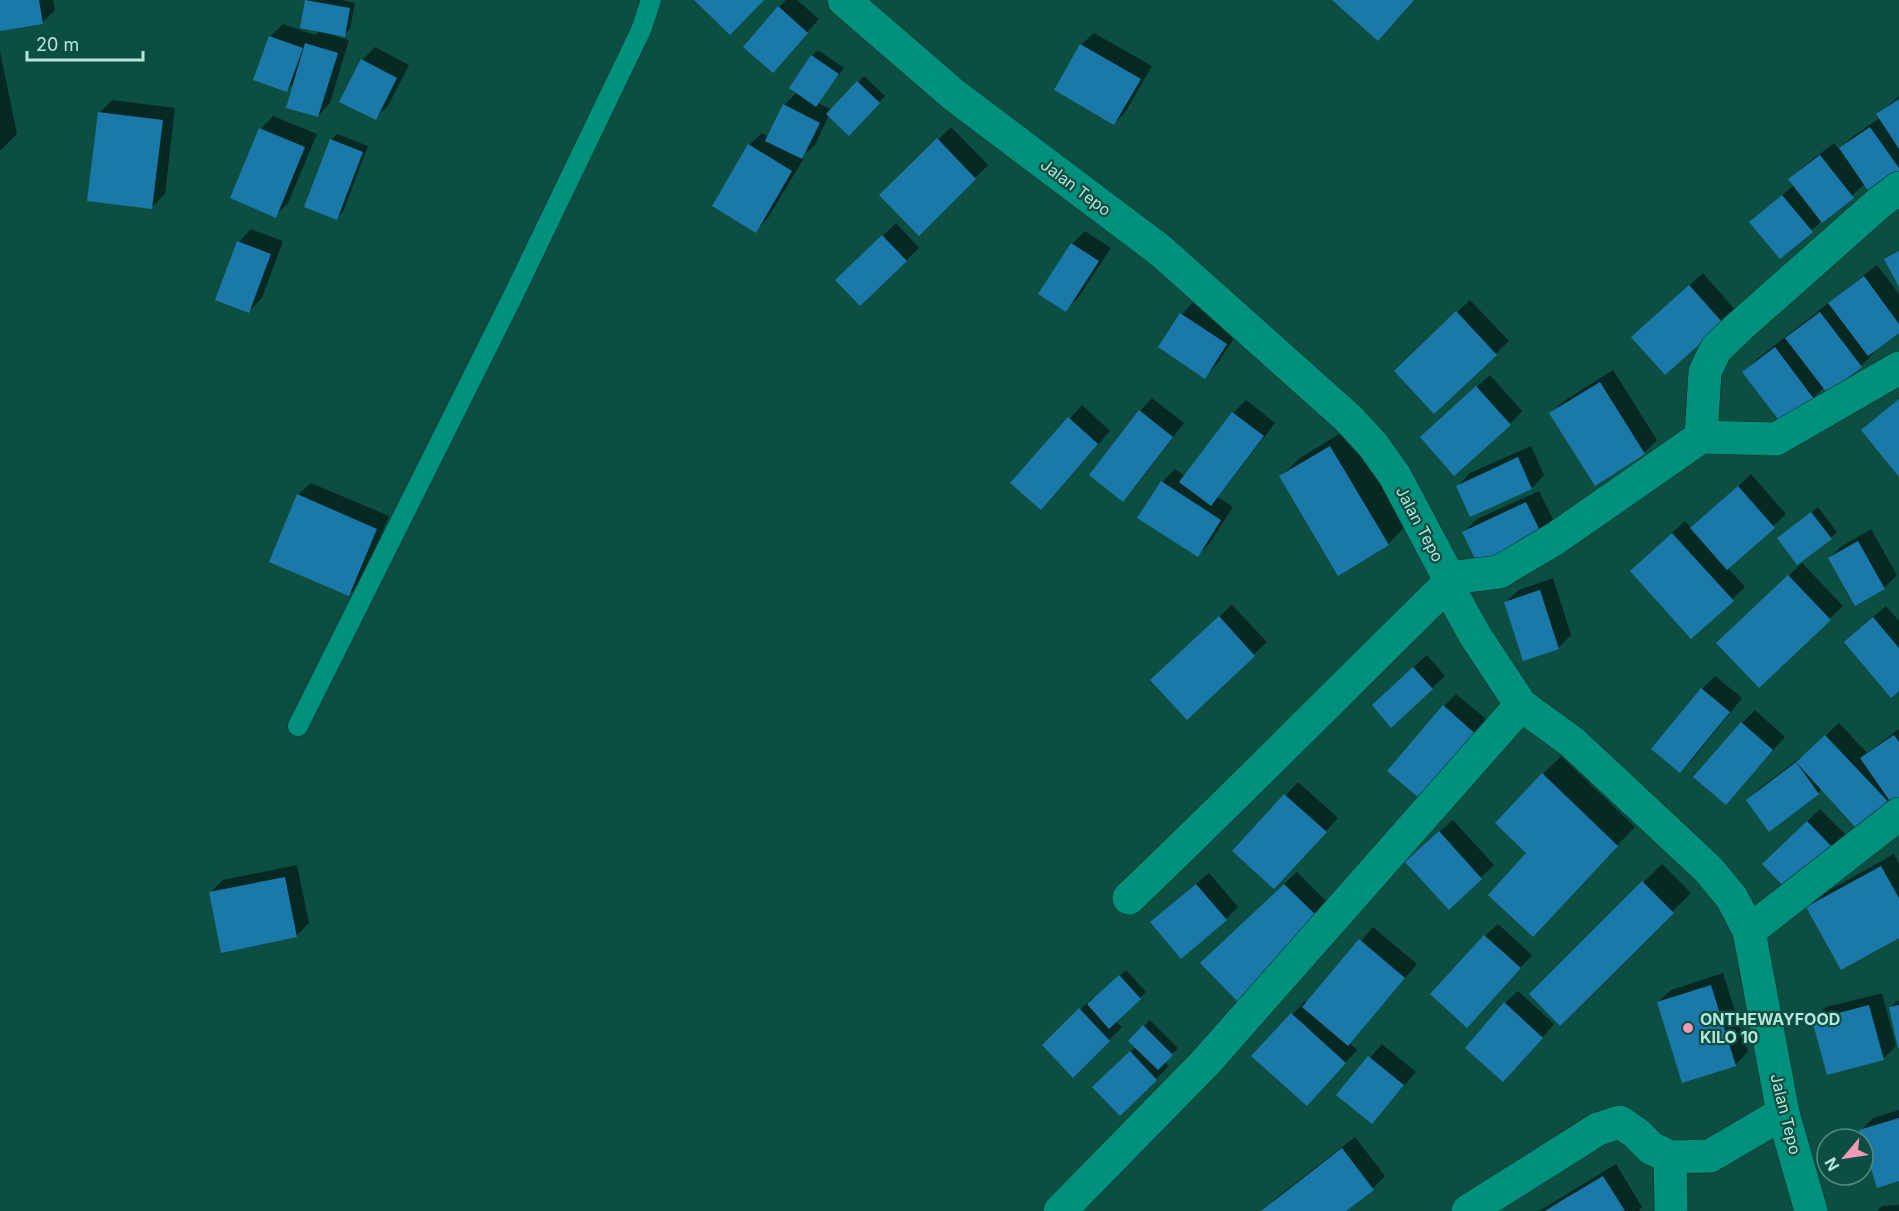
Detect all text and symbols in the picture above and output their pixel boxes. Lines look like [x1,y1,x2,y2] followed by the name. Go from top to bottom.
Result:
[27,24,142,62] scale bar
[36,34,79,55] text: 20 m
[1037,154,1115,220] street label: Jalan Tepo
[1392,483,1448,565] street label: Jalan Tepo
[1700,1009,1840,1047] place label: ONTHEWAYFOOD KILO 10
[1681,1021,1695,1035] marker: ONTHEWAYFOOD KILO 10
[1766,1071,1806,1157] street label: Jalan Tepo
[1815,1127,1875,1187] north arrow
[1820,1154,1844,1174] text: N

